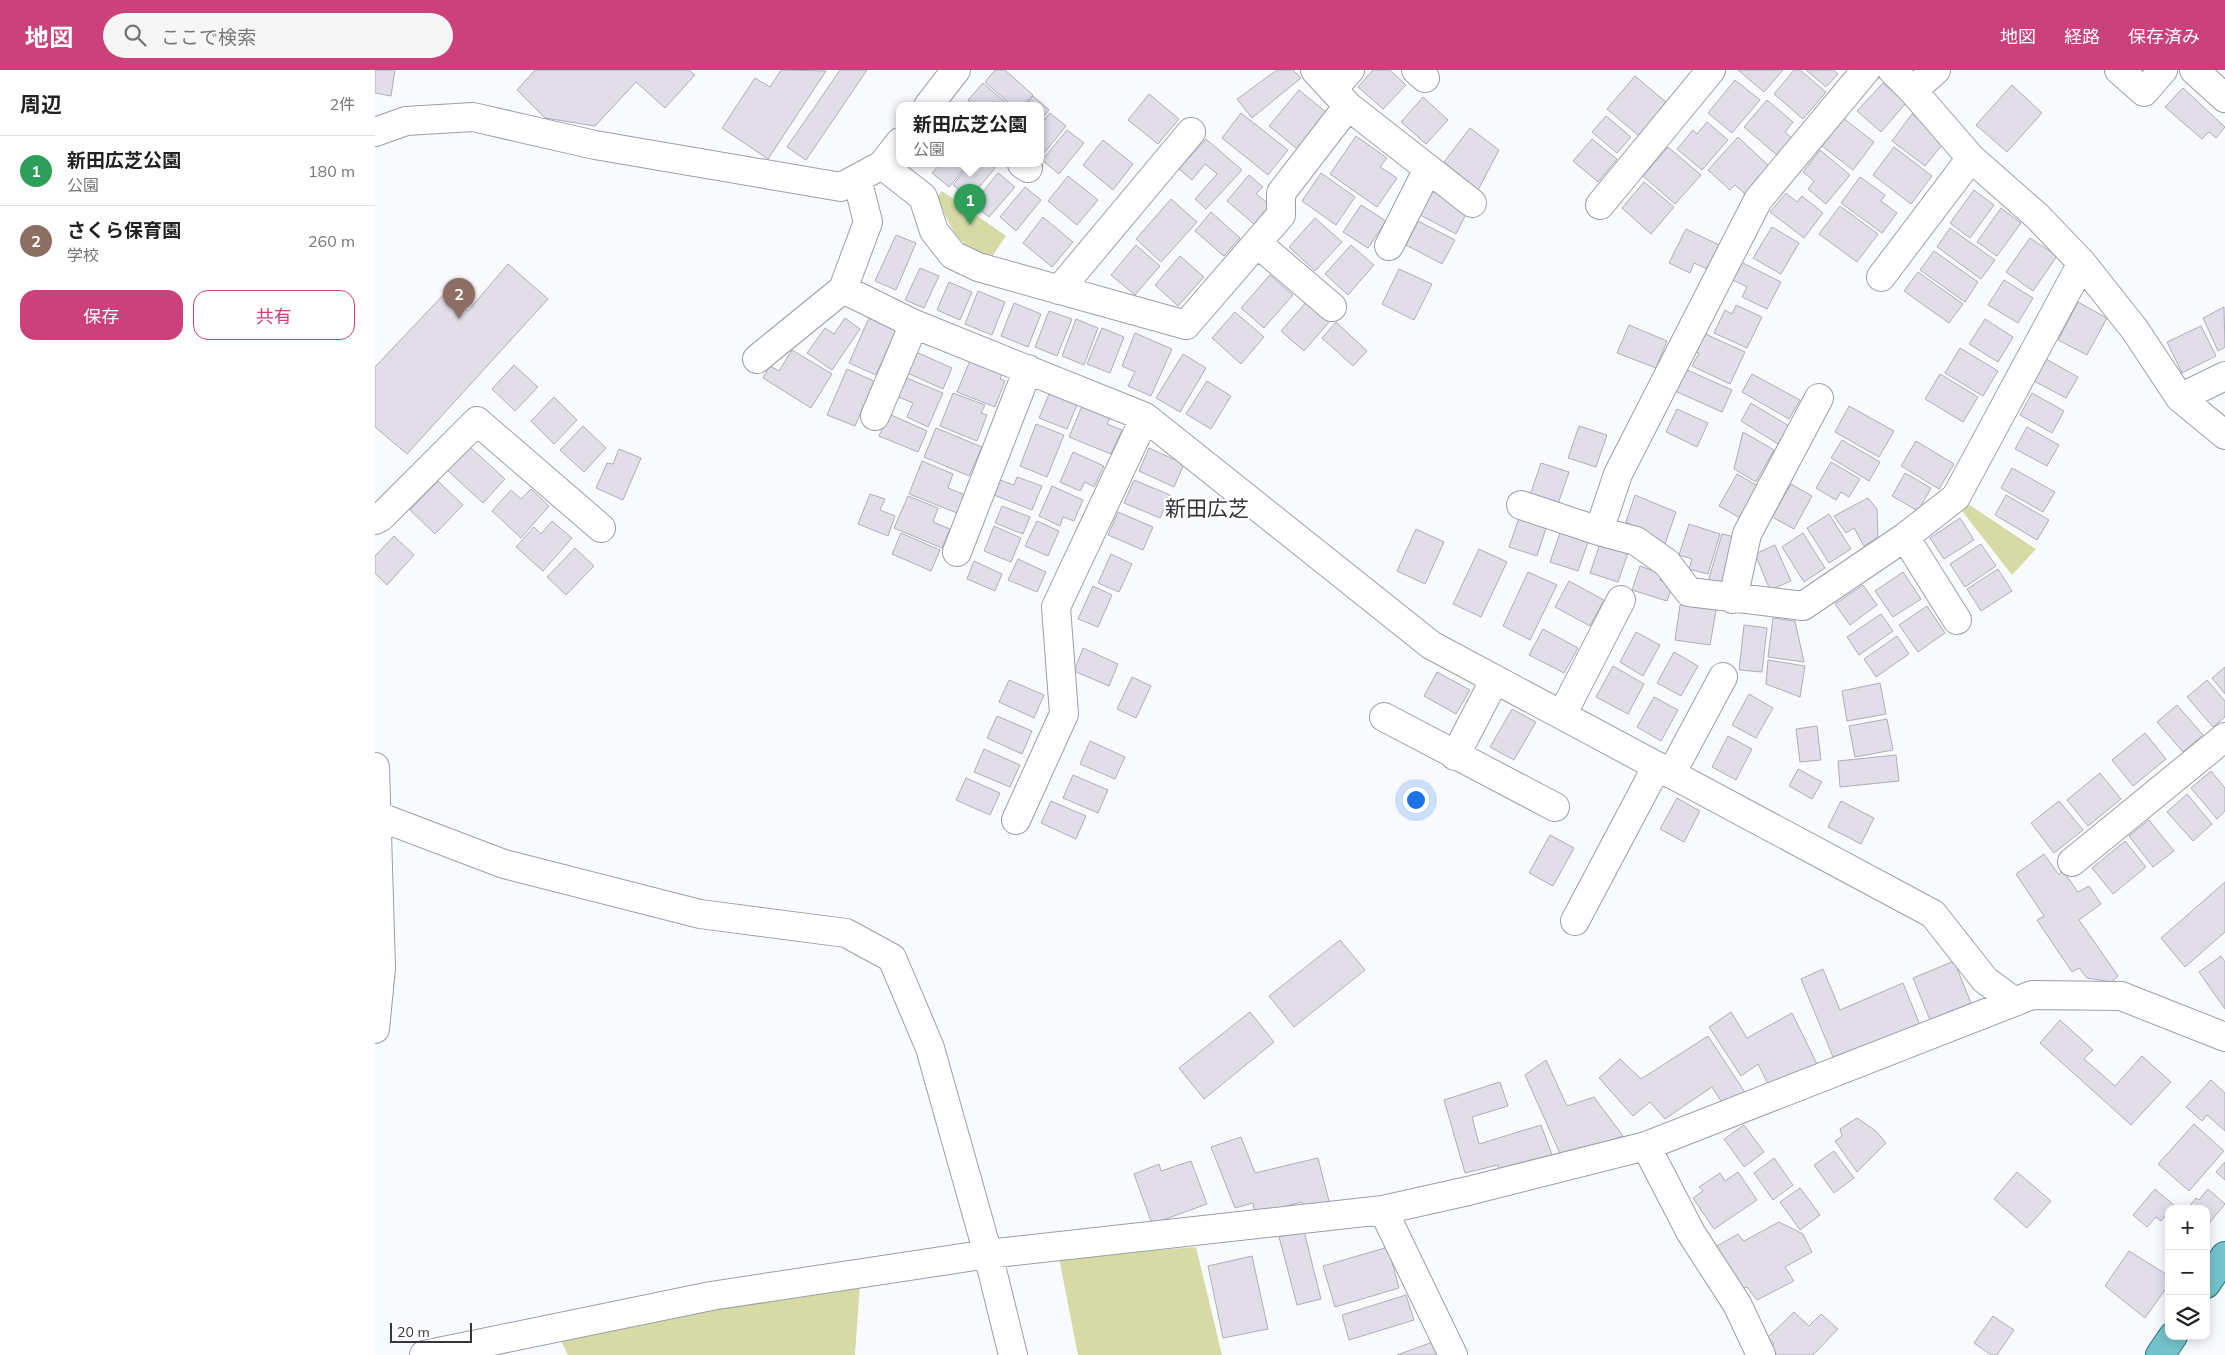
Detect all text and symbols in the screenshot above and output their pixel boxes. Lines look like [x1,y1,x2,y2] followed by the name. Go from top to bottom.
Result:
[103,13,453,58] search box
[121,21,149,49] icon: search
[25,22,73,52] text: 地図
[161,25,256,49] text: ここで検索
[2000,25,2036,48] text: 地図
[2064,25,2100,48] text: 経路
[2128,25,2200,48] text: 保存済み
[20,91,62,117] text: 周辺
[329,94,355,114] text: 2件
[896,102,1044,167] popup
[913,112,1027,136] text: 新田広芝公園
[913,139,945,159] text: 公園
[67,148,181,172] text: 新田広芝公園
[31,161,41,181] text: 1
[308,161,355,181] text: 180 m
[67,175,99,195] text: 公園
[954,184,986,225] pin: 1
[67,218,181,242] text: さくら保育園
[31,231,41,251] text: 2
[308,231,355,251] text: 260 m
[67,245,99,265] text: 学校
[443,278,475,319] pin: 2
[20,290,183,340] button: 保存
[193,290,355,340] button: 共有
[1165,495,1249,521] district label: 新田広芝
[1403,787,1429,813] your location
[2165,1205,2210,1340] map controls
[2165,1205,2210,1250] button: +
[2165,1250,2210,1295] button: −
[2165,1295,2210,1340] button: layers
[390,1320,473,1343] scale bar
[397,1323,430,1341] text: 20 m

